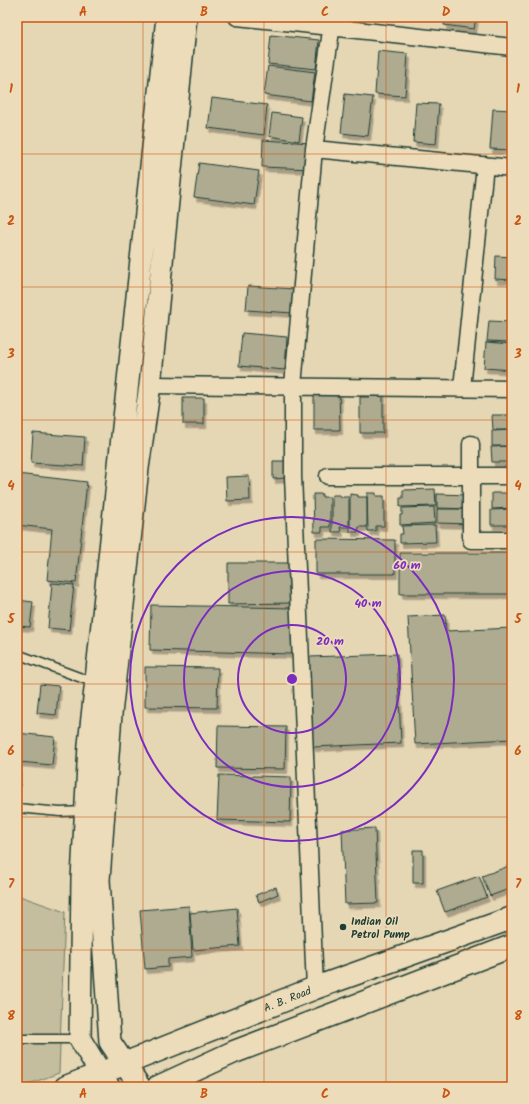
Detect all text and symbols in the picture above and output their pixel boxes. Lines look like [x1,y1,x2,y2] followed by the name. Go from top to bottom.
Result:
[79,2,87,23] text: A
[200,2,208,23] text: B
[321,2,329,23] text: C
[442,2,451,23] text: D
[9,79,13,100] text: 1
[516,79,520,100] text: 1
[7,211,15,232] text: 2
[514,211,522,232] text: 2
[6,344,15,365] text: 3
[513,344,522,365] text: 3
[7,476,15,497] text: 4
[514,476,522,497] text: 4
[393,556,421,575] text: 60 m
[354,594,382,613] text: 40 m
[7,609,16,630] text: 5
[514,609,523,630] text: 5
[316,632,344,651] text: 20 m
[285,672,299,686] centre of rings
[7,741,15,762] text: 6
[514,741,522,762] text: 6
[8,874,15,895] text: 7
[515,874,522,895] text: 7
[351,913,410,944] place label: Indian Oil Petrol Pump
[338,922,348,932] marker: Indian Oil Petrol Pump
[261,982,314,1018] street label: A. B. Road
[7,1006,15,1027] text: 8
[514,1006,522,1027] text: 8
[79,1084,87,1104] text: A
[200,1084,208,1104] text: B
[321,1084,329,1104] text: C
[442,1084,451,1104] text: D

